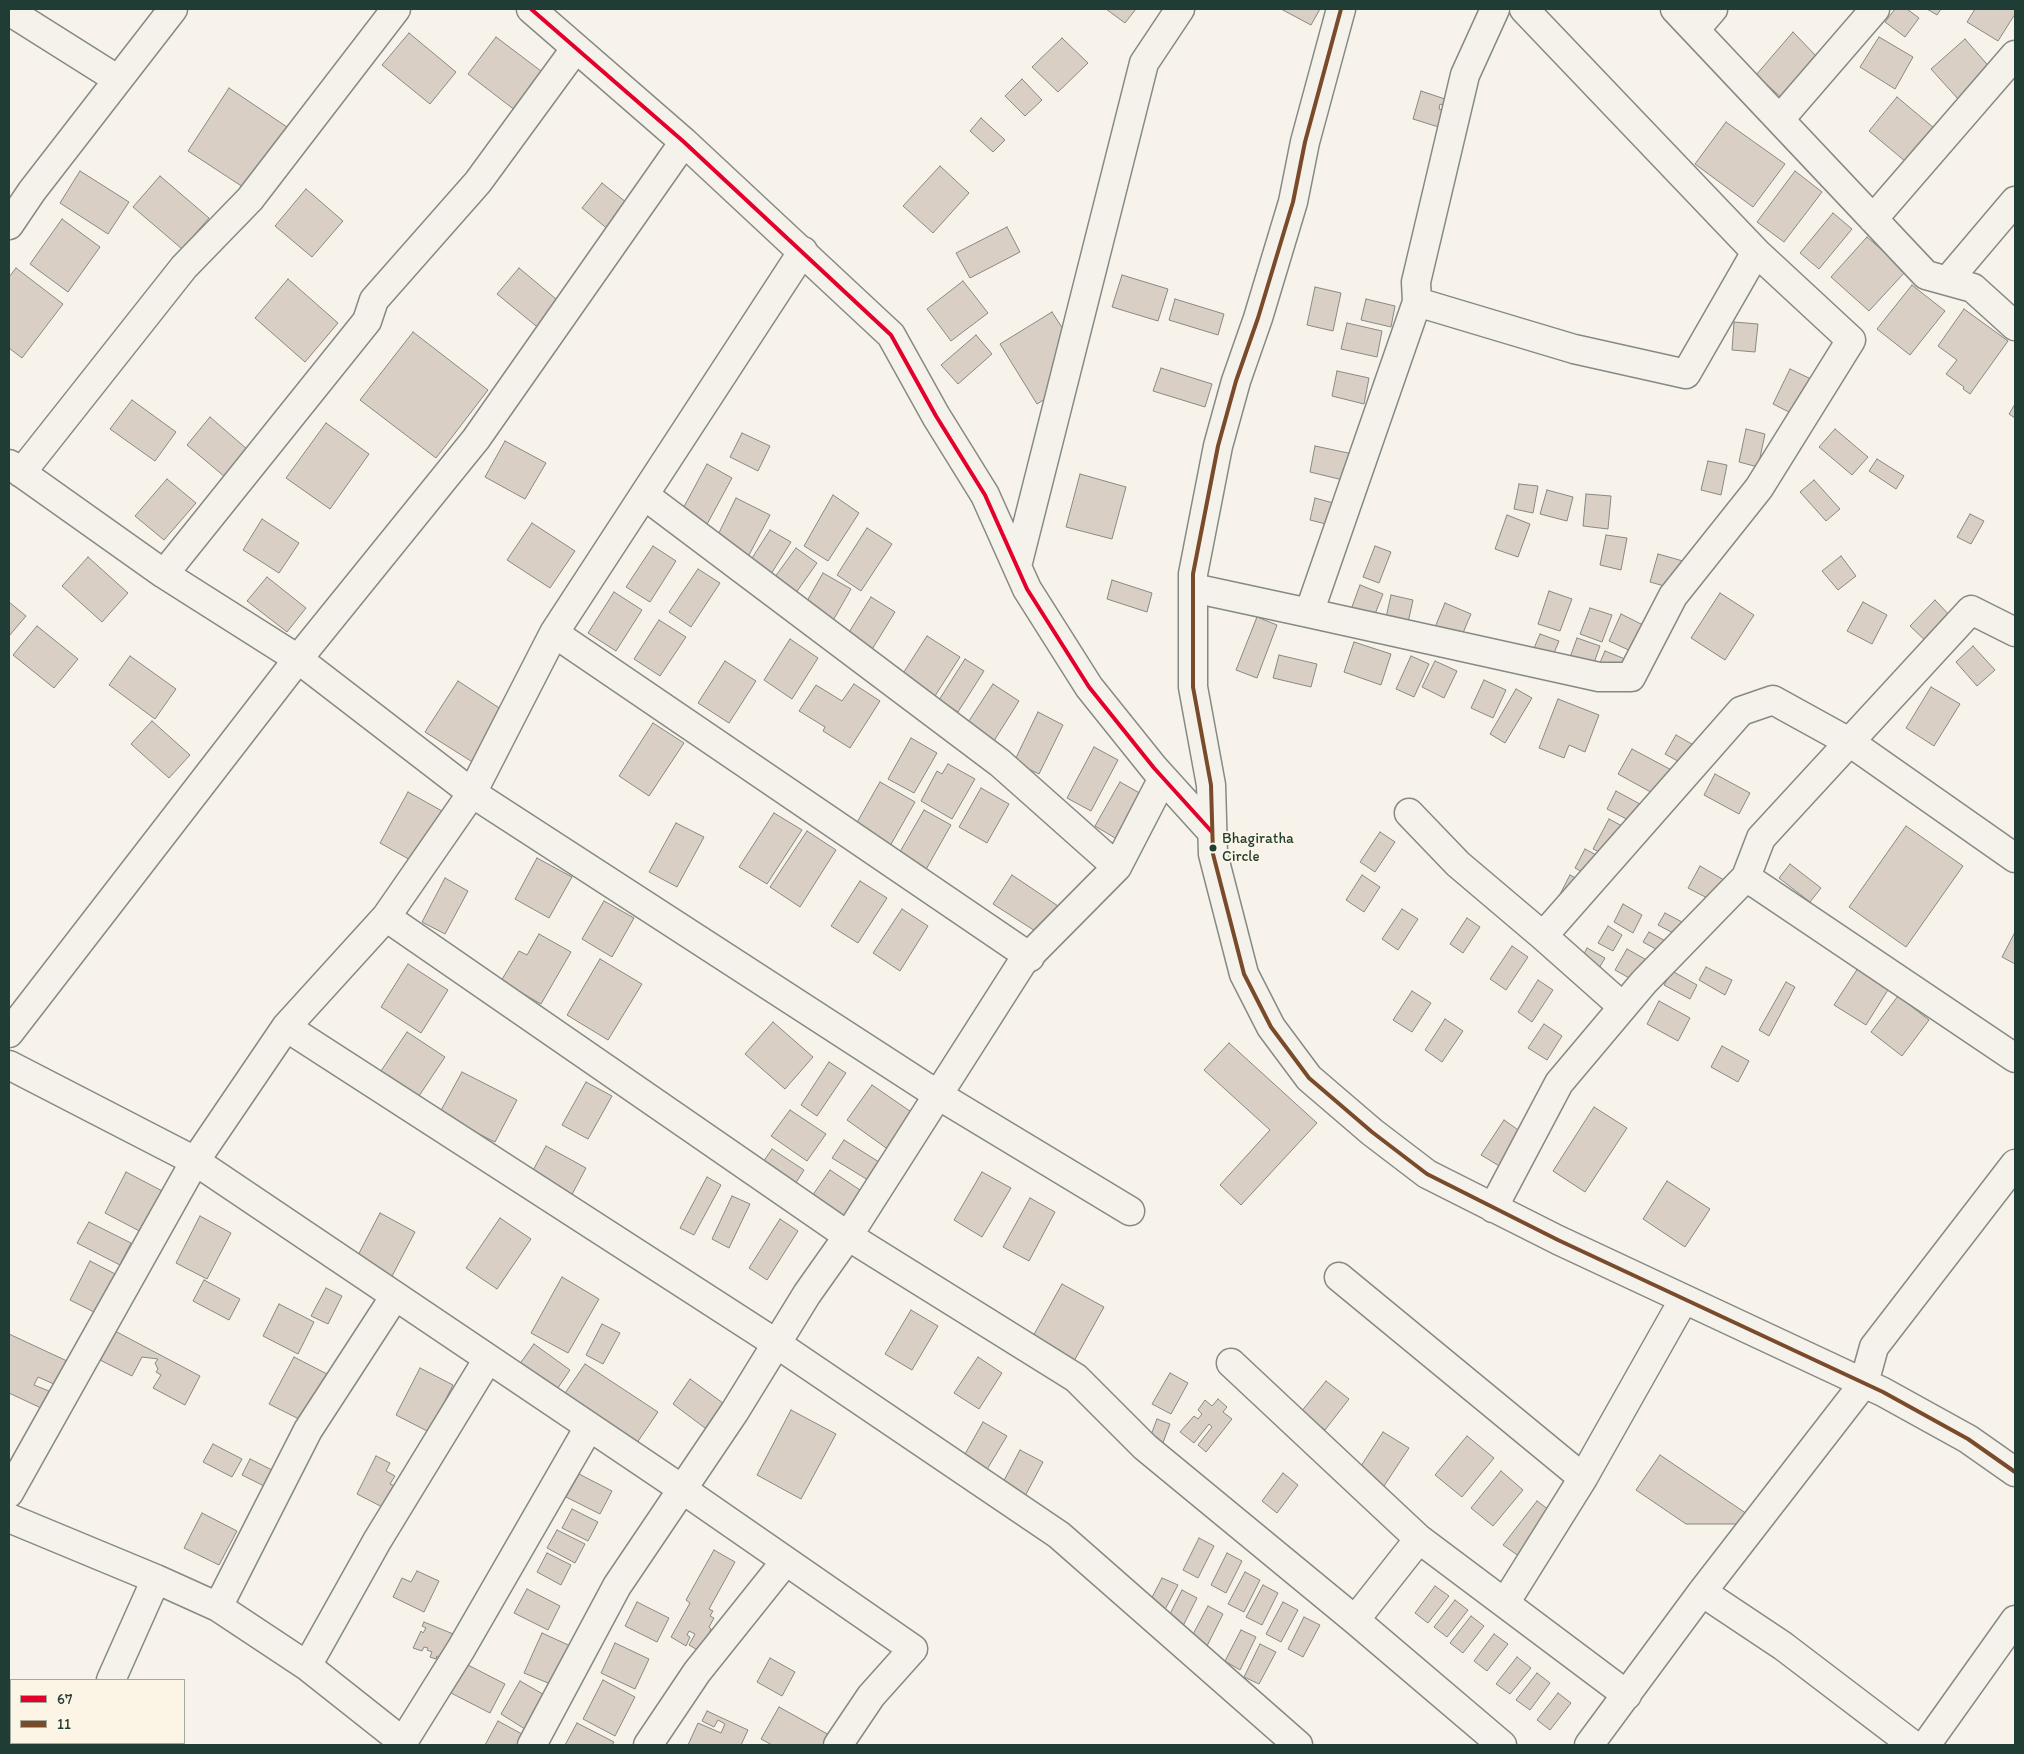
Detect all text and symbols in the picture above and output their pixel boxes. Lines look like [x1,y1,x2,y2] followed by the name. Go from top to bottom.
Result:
[1222,830,1294,865] place label: Bhagiratha Circle
[1208,843,1218,853] marker: Bhagiratha Circle
[10,1679,185,1744] legend
[57,1690,72,1708] text: 67
[57,1715,71,1733] text: 11

